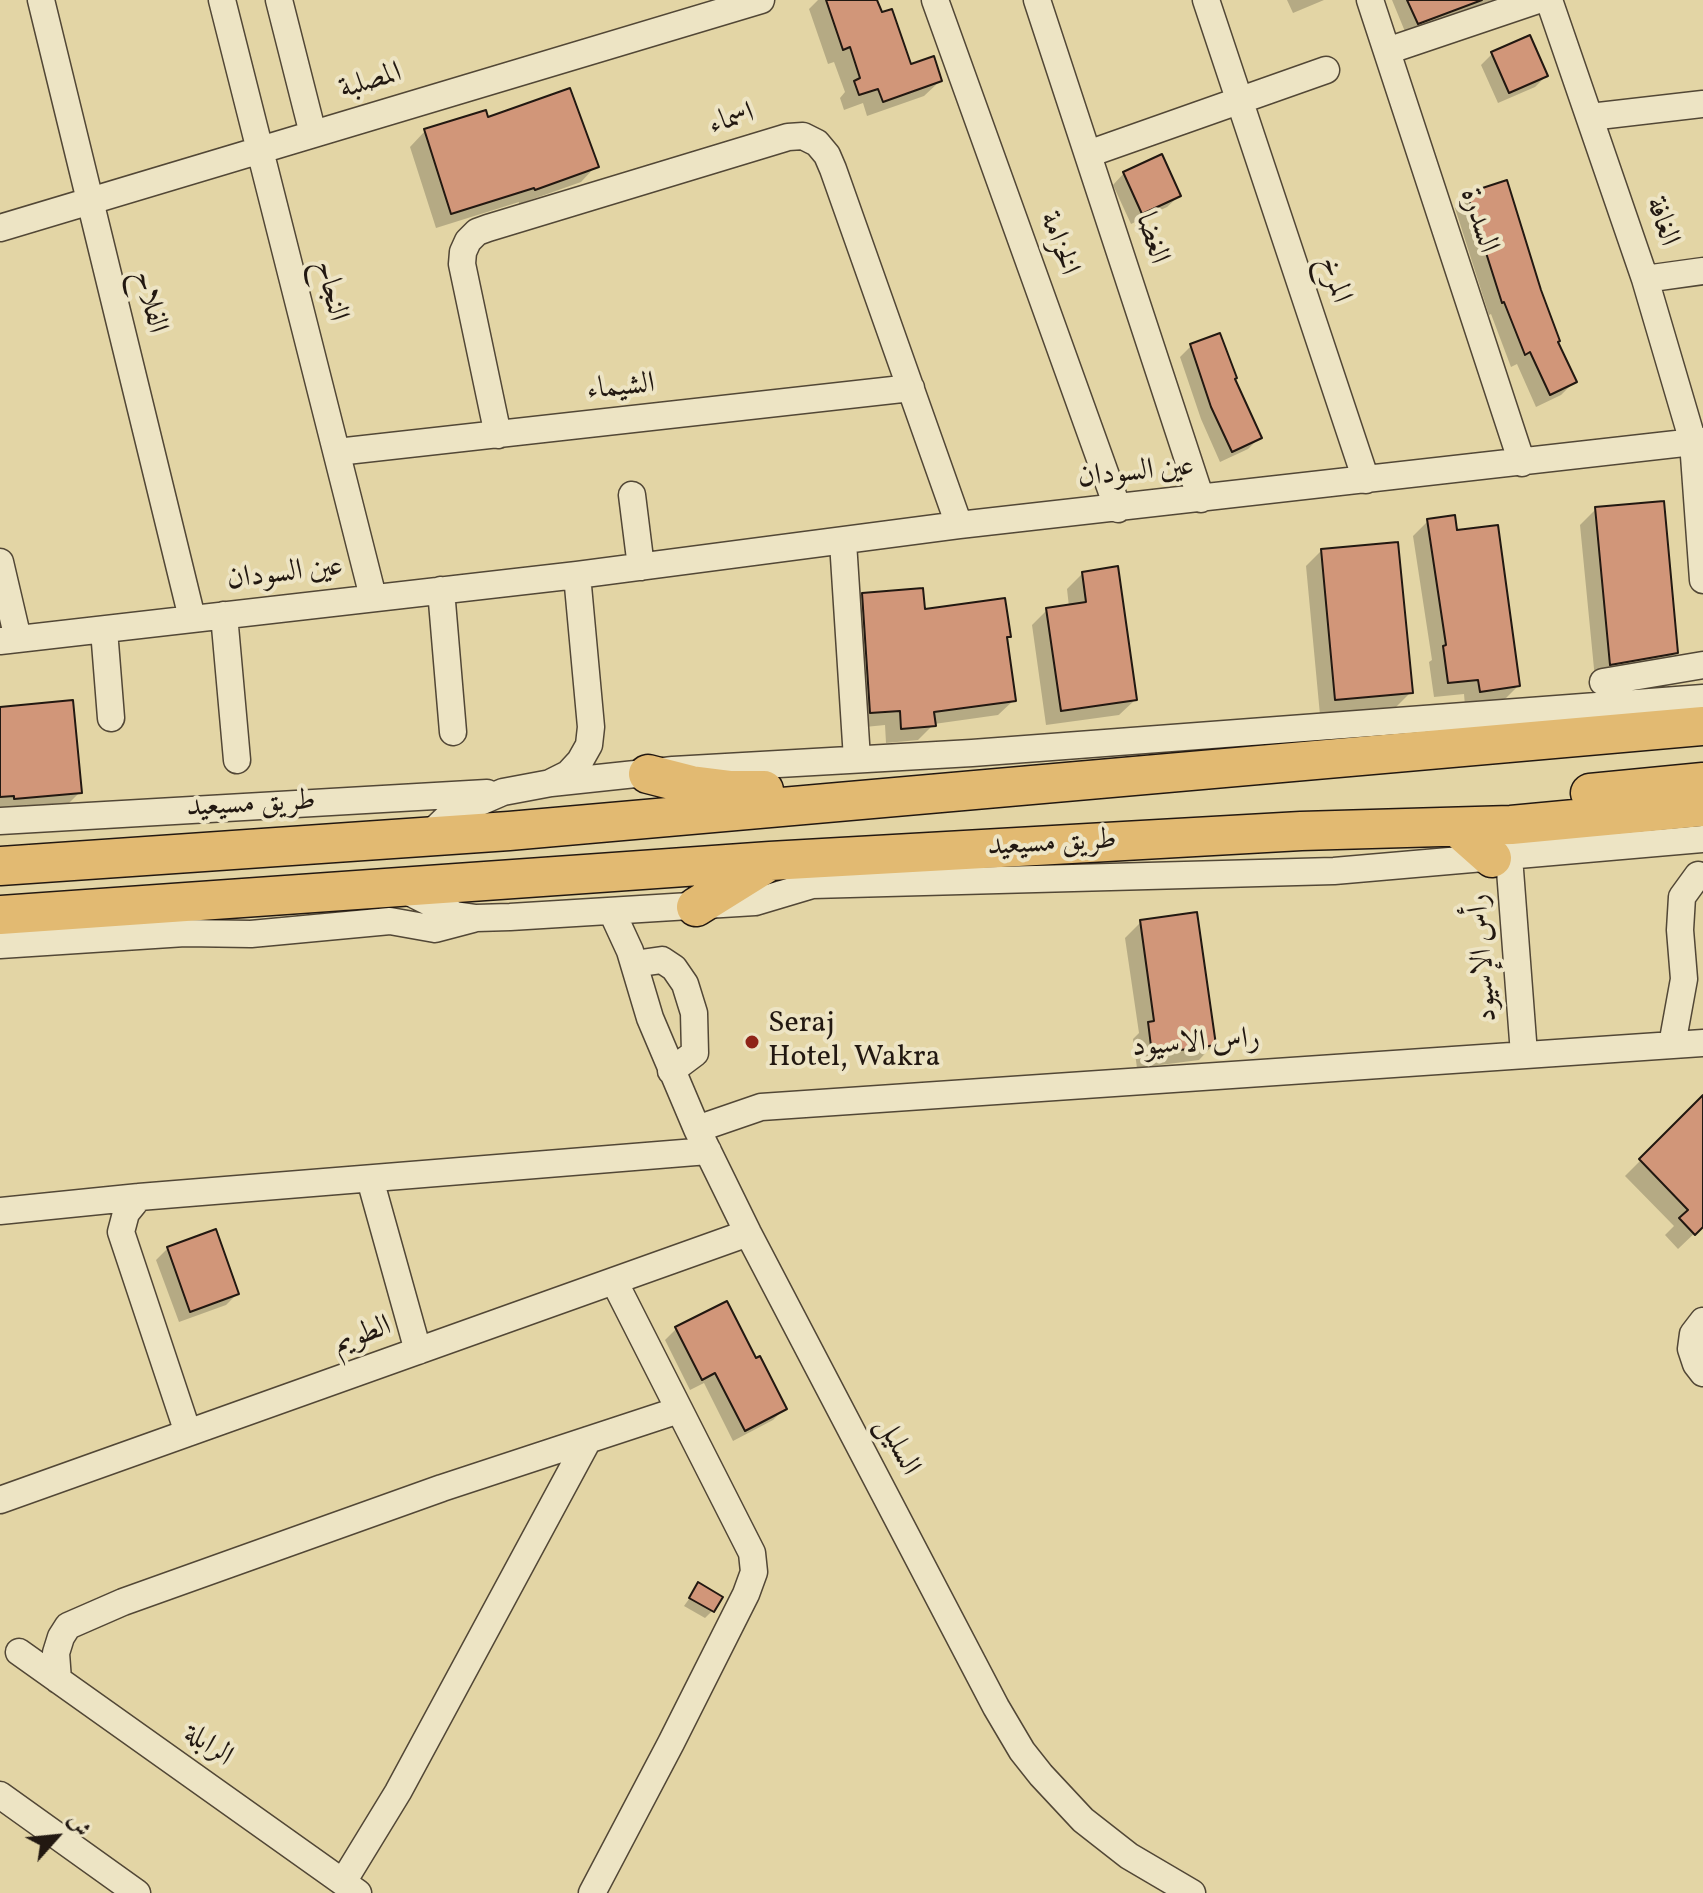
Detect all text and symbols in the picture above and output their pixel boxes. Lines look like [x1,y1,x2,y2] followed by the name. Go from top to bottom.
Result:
[335,57,407,109] street label: المصلبة
[705,97,759,145] street label: اسماء
[1450,184,1504,258] street label: السدرة
[1635,193,1685,251] street label: الغافة
[1029,207,1085,281] street label: الخزامة
[1125,209,1175,269] street label: الغضا
[1309,252,1357,308] street label: المرخ
[304,257,354,325] street label: النجاح
[123,267,173,337] street label: الفلاح
[585,368,657,410] street label: الشيماء
[1076,450,1196,498] street label: عين السودان
[225,550,345,600] street label: عين السودان
[185,785,317,827] street label: طريق مسيعيد
[986,824,1118,866] street label: طريق مسيعيد
[1463,893,1507,1023] street label: رأس الإسيود
[768,1007,941,1078] place label: Seraj Hotel, Wakra
[1131,1023,1261,1067] street label: راس الاسيود
[743,1033,761,1051] marker: Seraj Hotel, Wakra
[329,1310,397,1364] street label: الطويم
[866,1411,926,1483] street label: السليل
[176,1717,238,1777] street label: الرابلة
[16,1797,96,1877] north arrow
[59,1809,97,1843] text: ش

